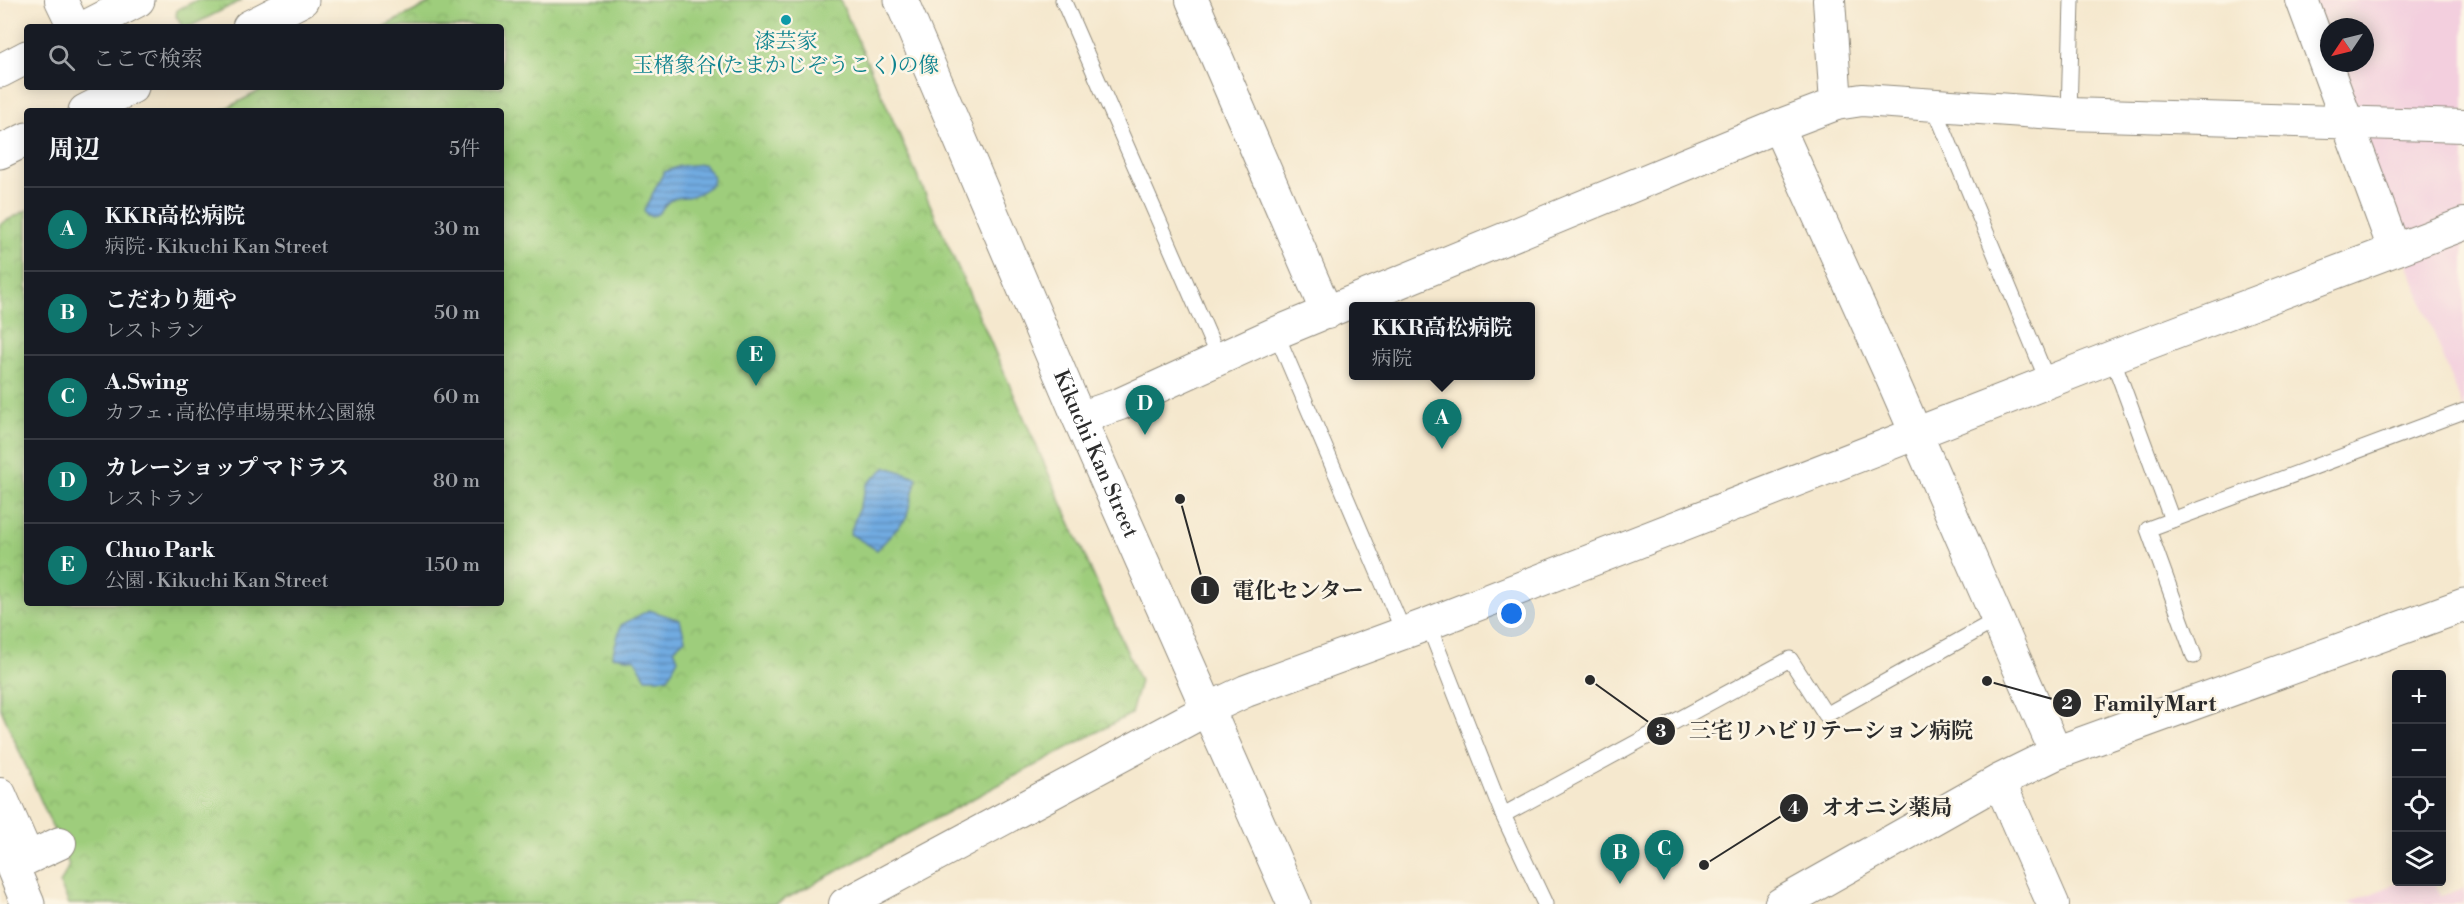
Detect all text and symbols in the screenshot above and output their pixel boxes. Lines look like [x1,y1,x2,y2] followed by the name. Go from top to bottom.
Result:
[779,13,793,27] marker: 漆芸家 玉楮象谷(たまかじぞうこく)の像
[2320,18,2374,72] north arrow
[24,24,504,90] search box
[633,29,939,79] place label: 漆芸家 玉楮象谷(たまかじぞうこく)の像
[45,41,78,74] icon: search
[93,46,203,73] text: ここで検索
[48,134,100,166] text: 周辺
[449,137,480,162] text: 5件
[105,203,245,230] text: KKR高松病院
[60,217,75,242] text: A
[434,217,480,242] text: 30 m
[105,235,329,260] text: 病院 · Kikuchi Kan Street
[105,287,237,314] text: こだわり麺や
[60,301,75,326] text: B
[434,301,480,326] text: 50 m
[1349,302,1535,380] popup
[1372,315,1512,342] text: KKR高松病院
[105,319,204,344] text: レストラン
[736,336,776,386] pin: E
[1372,347,1412,372] text: 病院
[1047,366,1144,543] street label: Kikuchi Kan Street
[105,369,188,396] text: A.Swing
[60,385,75,410] text: C
[433,385,480,410] text: 60 m
[1126,386,1164,435] pin: D
[1422,400,1462,449] pin: A
[105,401,376,426] text: カフェ · 高松停車場栗林公園線
[105,455,349,482] text: カレーショップ マドラス
[60,469,75,494] text: D
[433,469,480,494] text: 80 m
[105,487,204,512] text: レストラン
[105,537,215,564] text: Chuo Park
[61,553,74,578] text: E
[425,553,480,578] text: 150 m
[105,569,329,594] text: 公園 · Kikuchi Kan Street
[1190,570,1376,610] callout: 電化センター
[1232,578,1364,605] text: 電化センター
[1201,579,1210,602] text: 1
[1497,599,1526,628] your location
[2392,670,2446,886] map controls
[2392,670,2446,724] button: +
[2052,683,2228,723] callout: FamilyMart
[2094,691,2216,718] text: FamilyMart
[2061,692,2073,715] text: 2
[1646,711,1986,751] callout: 三宅リハビリテーション病院
[1689,718,1973,745] text: 三宅リハビリテーション病院
[1656,720,1667,743] text: 3
[2392,724,2446,778] button: −
[2392,778,2446,832] button: locate
[1779,788,1965,828] callout: オオニシ薬局
[1822,795,1952,822] text: オオニシ薬局
[1788,797,1800,820] text: 4
[1644,830,1684,880] pin: C
[2392,832,2446,886] button: layers
[1600,834,1640,884] pin: B

